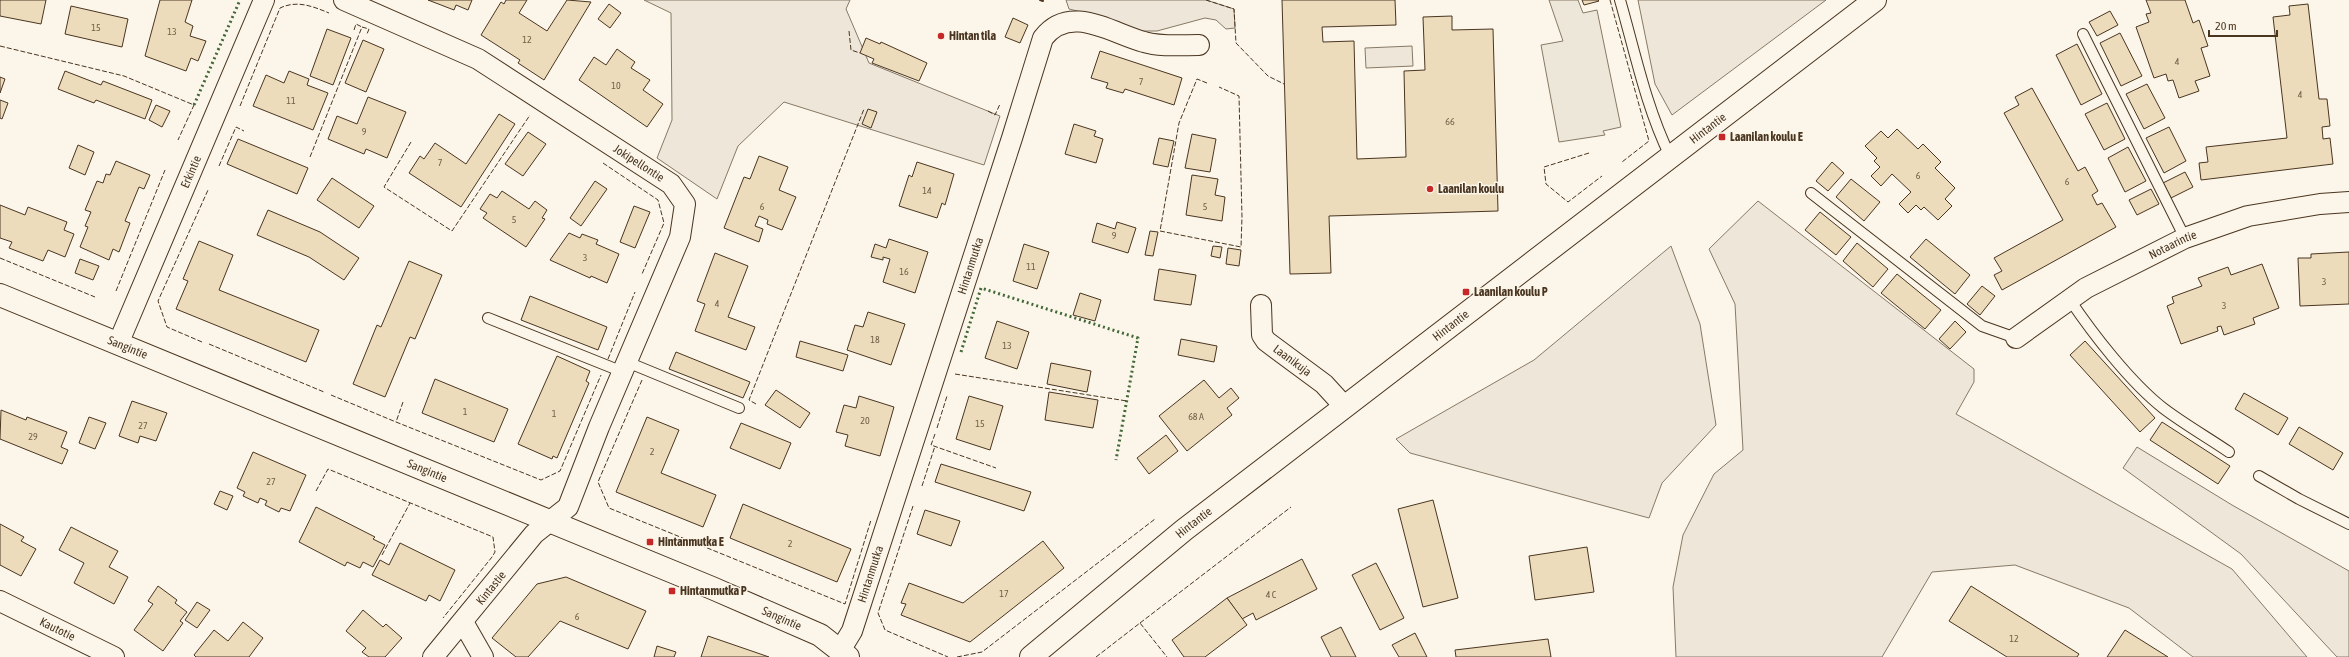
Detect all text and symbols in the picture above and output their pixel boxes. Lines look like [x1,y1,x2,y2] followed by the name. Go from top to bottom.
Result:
[2209,12,2277,38] scale bar
[2215,19,2237,33] text: 20 m
[91,22,101,33] house number: 15
[167,26,177,37] house number: 13
[949,29,996,43] place label: Hintan tila
[936,31,946,41] marker: Hintan tila
[522,34,532,45] house number: 12
[2175,56,2180,67] house number: 4
[1139,76,1144,87] house number: 7
[611,80,621,91] house number: 10
[2298,89,2303,100] house number: 4
[286,95,296,106] house number: 11
[1687,110,1729,147] street label: Hintantie
[1445,116,1455,127] house number: 66
[362,126,367,137] house number: 9
[1730,130,1803,144] place label: Laanilan koulu E
[1717,132,1727,142] marker: Laanilan koulu E
[611,142,667,185] street label: Jokipellontie
[178,154,204,190] street label: Erkintie
[438,157,443,168] house number: 7
[1916,170,1921,181] house number: 6
[2065,176,2070,187] house number: 6
[1438,182,1504,196] place label: Laanilan koulu
[1425,184,1435,194] marker: Laanilan koulu
[922,185,932,196] house number: 14
[760,201,765,212] house number: 6
[1203,201,1208,212] house number: 5
[512,214,517,225] house number: 5
[2147,228,2198,262] street label: Notaarintie
[1112,230,1117,241] house number: 9
[955,236,986,296] street label: Hintanmutka
[583,252,588,263] house number: 3
[1026,261,1036,272] house number: 11
[899,266,909,277] house number: 16
[2322,276,2327,287] house number: 3
[1474,285,1548,299] place label: Laanilan koulu P
[1461,287,1471,297] marker: Laanilan koulu P
[715,298,720,309] house number: 4
[2222,300,2227,311] house number: 3
[1430,307,1472,344] street label: Hintantie
[106,333,150,362] street label: Sangintie
[870,334,880,345] house number: 18
[1002,340,1012,351] house number: 13
[1271,342,1314,379] street label: Laanikuja
[463,406,468,417] house number: 1
[552,408,557,419] house number: 1
[1188,411,1204,422] house number: 68 A
[860,415,870,426] house number: 20
[975,418,985,429] house number: 15
[138,420,148,431] house number: 27
[28,431,38,442] house number: 29
[650,446,655,457] house number: 2
[405,456,449,485] street label: Sangintie
[266,476,276,487] house number: 27
[1173,504,1215,541] street label: Hintantie
[658,535,724,549] place label: Hintanmutka E
[645,537,655,547] marker: Hintanmutka E
[788,538,793,549] house number: 2
[855,544,886,604] street label: Hintanmutka
[473,568,509,608] street label: Kintastie
[680,584,747,598] place label: Hintanmutka P
[667,586,677,596] marker: Hintanmutka P
[999,588,1009,599] house number: 17
[1266,589,1277,600] house number: 4 C
[760,604,804,633] street label: Sangintie
[575,611,580,622] house number: 6
[37,615,77,644] street label: Kautotie
[2009,633,2019,644] house number: 12

